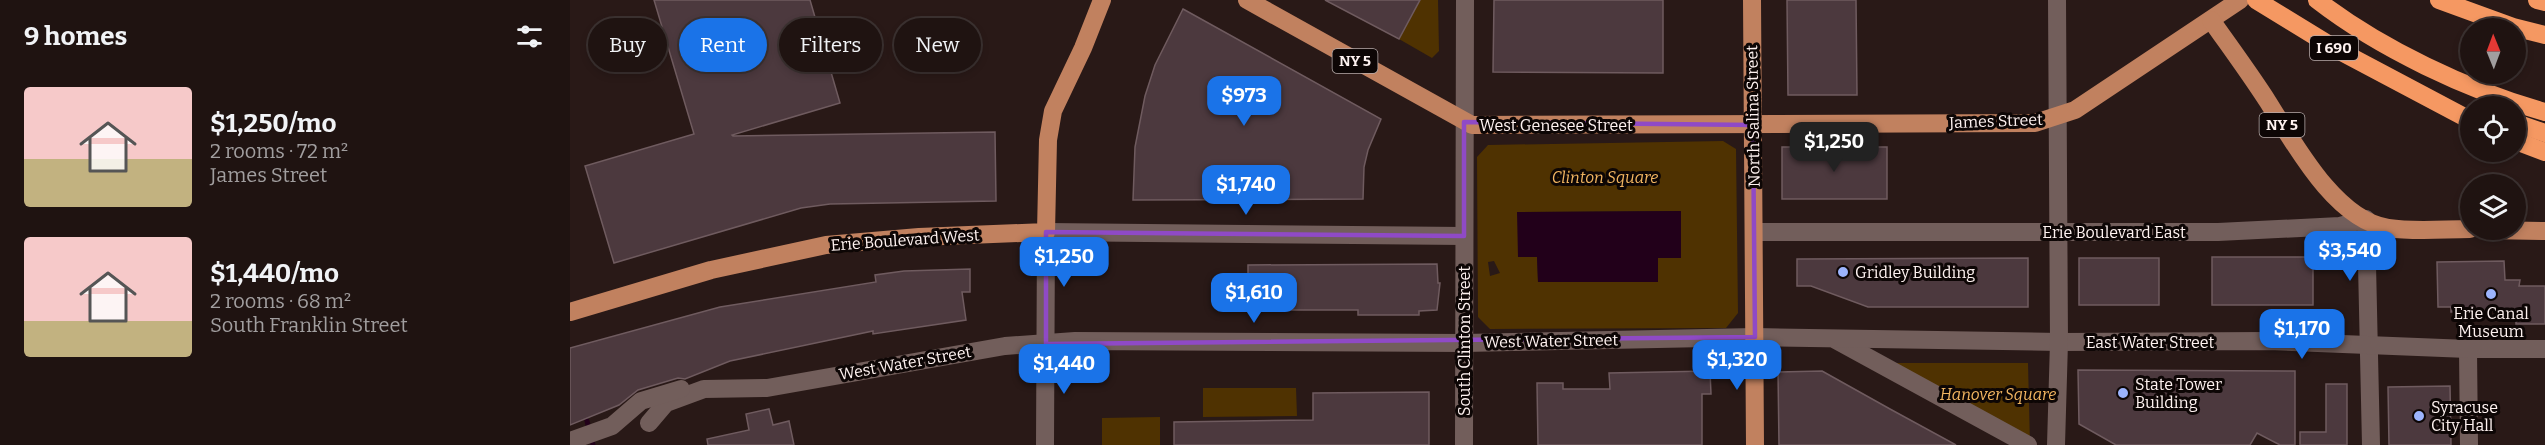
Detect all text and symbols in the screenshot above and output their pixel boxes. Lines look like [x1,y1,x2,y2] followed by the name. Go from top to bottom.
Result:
[588,18,667,72] chip: Buy
[679,18,767,72] chip: Rent
[779,18,882,72] chip: Filters
[894,18,981,72] chip: New
[2460,18,2526,84] north arrow
[2460,18,2526,240] map controls
[513,20,546,53] icon: filters
[24,21,127,52] text: 9 homes
[2310,36,2358,60] road number: I 690
[1742,45,1764,187] street label: North Salina Street
[1332,49,1378,73] road number: NY 5
[1208,76,1280,127] pin: $973
[1221,83,1267,107] text: $973
[2460,96,2526,162] button: locate
[210,108,337,139] text: $1,250/mo
[1948,110,2043,132] street label: James Street
[72,111,144,183] icon: home
[2260,113,2304,137] road number: NY 5
[1479,116,1633,135] street label: West Genesee Street
[1785,122,1883,173] pin: $1,250
[1804,129,1864,153] text: $1,250
[210,139,348,163] text: 2 rooms · 72 m²
[210,163,327,187] text: James Street
[1197,165,1295,216] pin: $1,740
[1552,168,1658,187] park label: Clinton Square
[1216,172,1276,196] text: $1,740
[2460,174,2526,240] button: layers
[2042,223,2186,242] street label: Erie Boulevard East
[830,225,980,255] street label: Erie Boulevard West
[2301,231,2399,282] pin: $3,540
[1015,237,1113,288] pin: $1,250
[2318,238,2382,262] text: $3,540
[1034,244,1094,268] text: $1,250
[210,258,339,289] text: $1,440/mo
[72,261,144,333] icon: home
[1855,263,1975,282] place label: Gridley Building
[1836,265,1850,279] marker: Gridley Building
[1455,266,1474,416] street label: South Clinton Street
[1205,273,1303,324] pin: $1,610
[1225,280,1283,304] text: $1,610
[2484,287,2498,301] marker: Erie Canal Museum
[210,289,351,313] text: 2 rooms · 68 m²
[2453,304,2529,341] place label: Erie Canal Museum
[2253,309,2351,360] pin: $1,170
[210,313,408,337] text: South Franklin Street
[2274,316,2330,340] text: $1,170
[1484,330,1618,352] street label: West Water Street
[2086,333,2215,352] street label: East Water Street
[1688,340,1786,391] pin: $1,320
[837,342,973,384] street label: West Water Street
[1015,344,1113,395] pin: $1,440
[1706,347,1768,371] text: $1,320
[1033,351,1095,375] text: $1,440
[2135,375,2222,412] place label: State Tower Building
[1940,385,2056,404] park label: Hanover Square
[2116,386,2130,400] marker: State Tower Building
[2431,398,2498,435] place label: Syracuse City Hall
[2412,409,2426,423] marker: Syracuse City Hall

